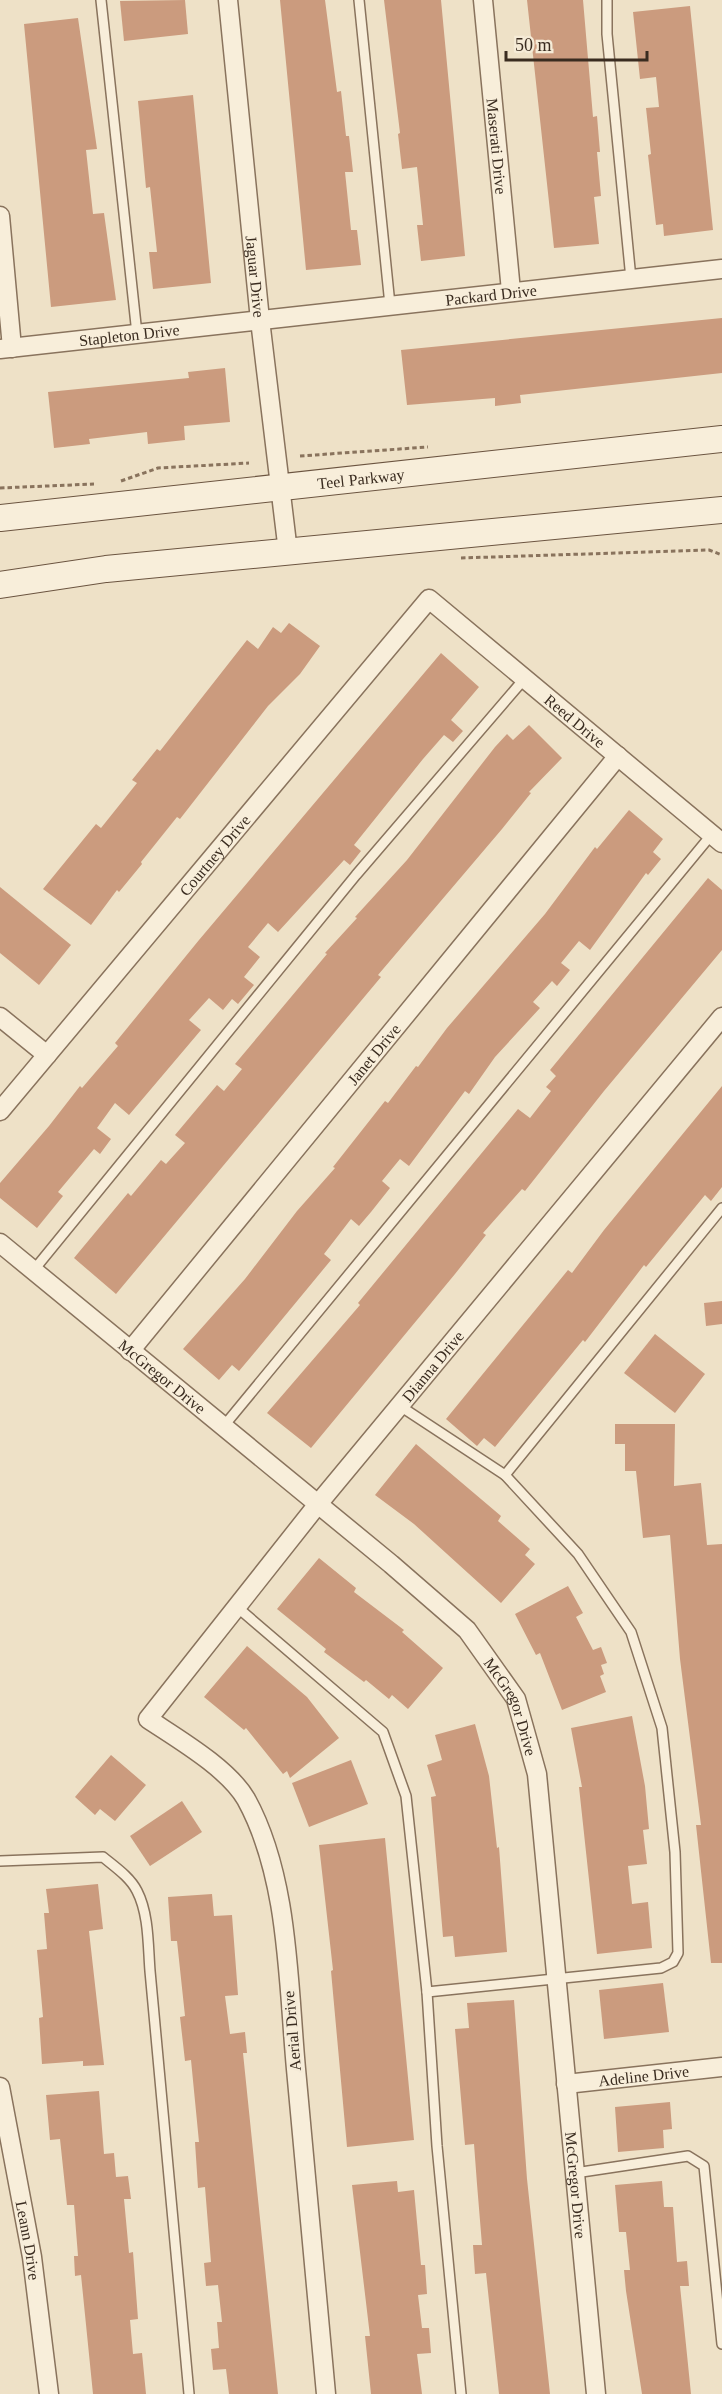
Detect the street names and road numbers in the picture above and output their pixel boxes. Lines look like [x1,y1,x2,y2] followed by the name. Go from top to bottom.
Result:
[484,97,510,195] street label: Maserati Drive
[243,235,268,318] street label: Jaguar Drive
[444,281,538,308] street label: Packard Drive
[78,321,180,349] street label: Stapleton Drive
[317,465,405,492] street label: Teel Parkway
[541,691,609,751] street label: Reed Drive
[176,811,253,899] street label: Courtney Drive
[344,1020,403,1088] street label: Janet Drive
[398,1327,467,1405] street label: Dianna Drive
[116,1336,209,1417] street label: McGregor Drive
[481,1654,540,1758] street label: McGregor Drive
[280,1990,304,2072] street label: Aerial Drive
[597,2062,690,2089] street label: Adeline Drive
[563,2131,590,2239] street label: McGregor Drive
[13,2199,43,2281] street label: Leann Drive

